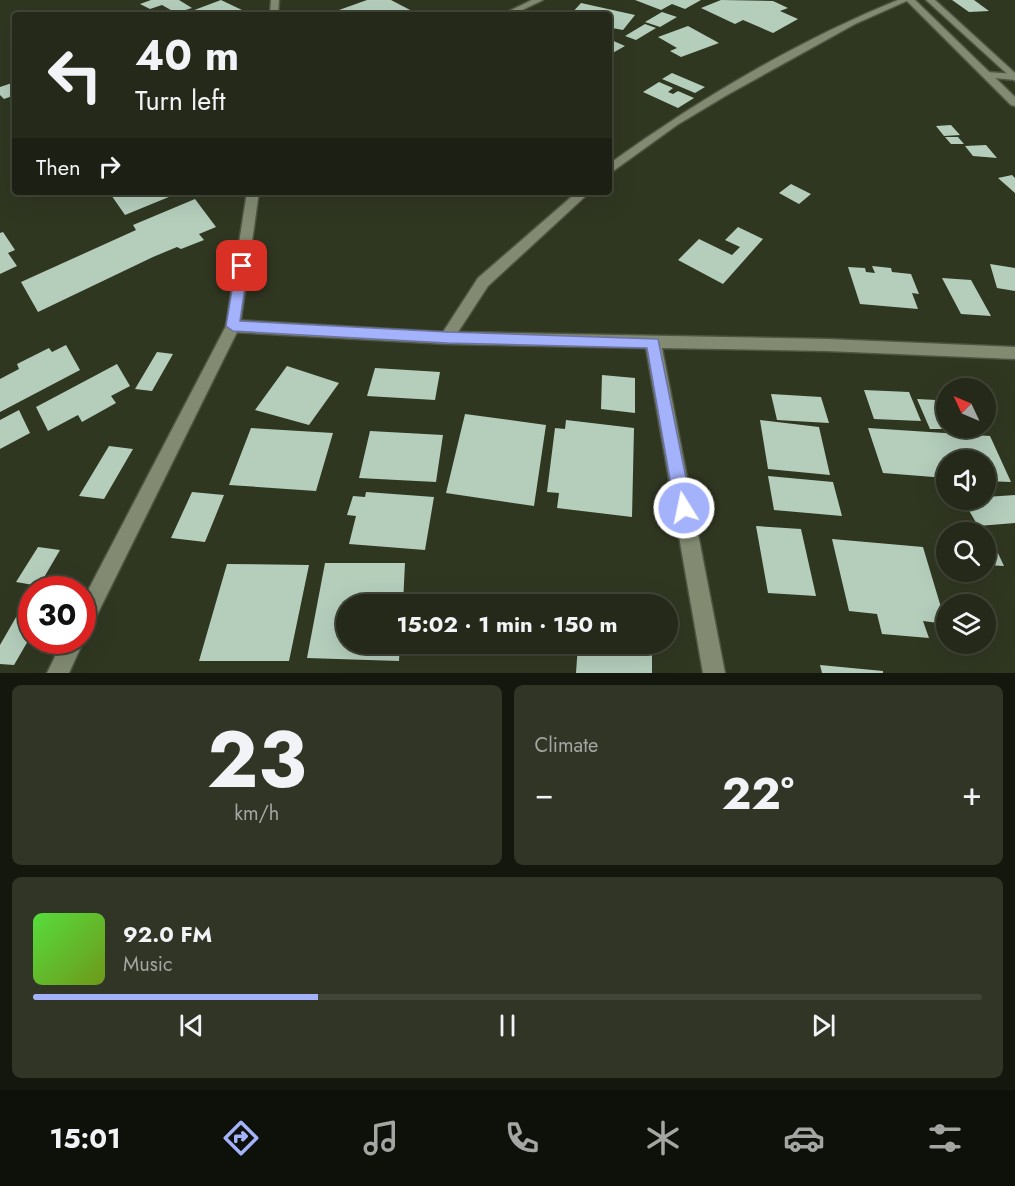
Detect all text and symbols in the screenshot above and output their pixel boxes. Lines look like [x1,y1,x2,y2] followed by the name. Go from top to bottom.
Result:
[135,25,239,86] text: 40 m
[36,36,114,114] icon: left
[135,81,225,120] text: Turn left
[93,150,126,183] icon: right
[36,151,81,183] text: Then
[216,240,267,291] pin
[225,249,258,282] icon: arrive
[936,378,996,438] north arrow
[936,378,996,654] map controls
[936,450,996,510] button: sound
[652,476,716,540] position arrow
[936,522,996,582] button: search
[18,576,96,654] speed limit sign: 30
[936,594,996,654] button: layers
[396,608,618,640] text: 15:02 · 1 min · 150 m
[207,704,307,816] text: 23
[535,731,598,760] text: Climate
[722,761,794,826] text: 22°
[535,770,554,817] text: −
[962,770,982,817] text: +
[234,799,279,828] text: km/h
[123,918,212,950] text: 92.0 FM
[123,950,173,979] text: Music
[175,1009,208,1042] icon: previous
[491,1009,524,1042] icon: pause
[807,1009,840,1042] icon: next
[220,1117,262,1159] icon: directions
[360,1117,402,1159] icon: music
[501,1117,543,1159] icon: phone
[642,1117,684,1159] icon: climate
[783,1117,825,1159] icon: car
[924,1117,966,1159] icon: filters
[49,1119,121,1158] text: 15:01

